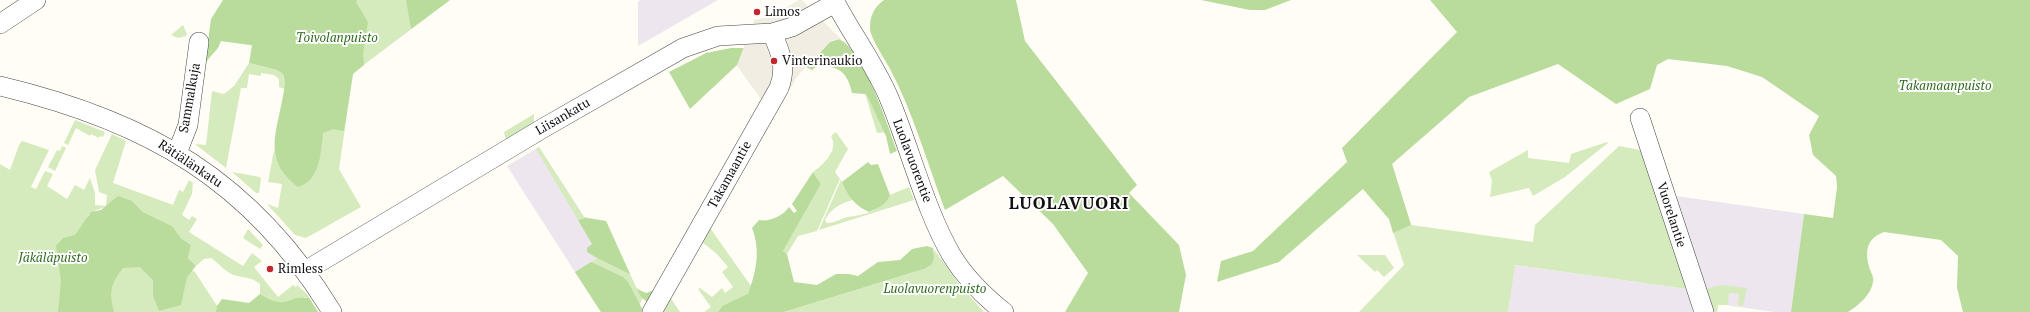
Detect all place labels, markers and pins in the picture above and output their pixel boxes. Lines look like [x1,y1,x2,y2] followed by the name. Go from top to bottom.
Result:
[765,4,800,20] place label: Limos
[752,7,762,17] marker: Limos
[782,53,862,69] place label: Vinterinaukio
[769,56,779,66] marker: Vinterinaukio
[278,261,323,277] place label: Rimless
[265,264,275,274] marker: Rimless

